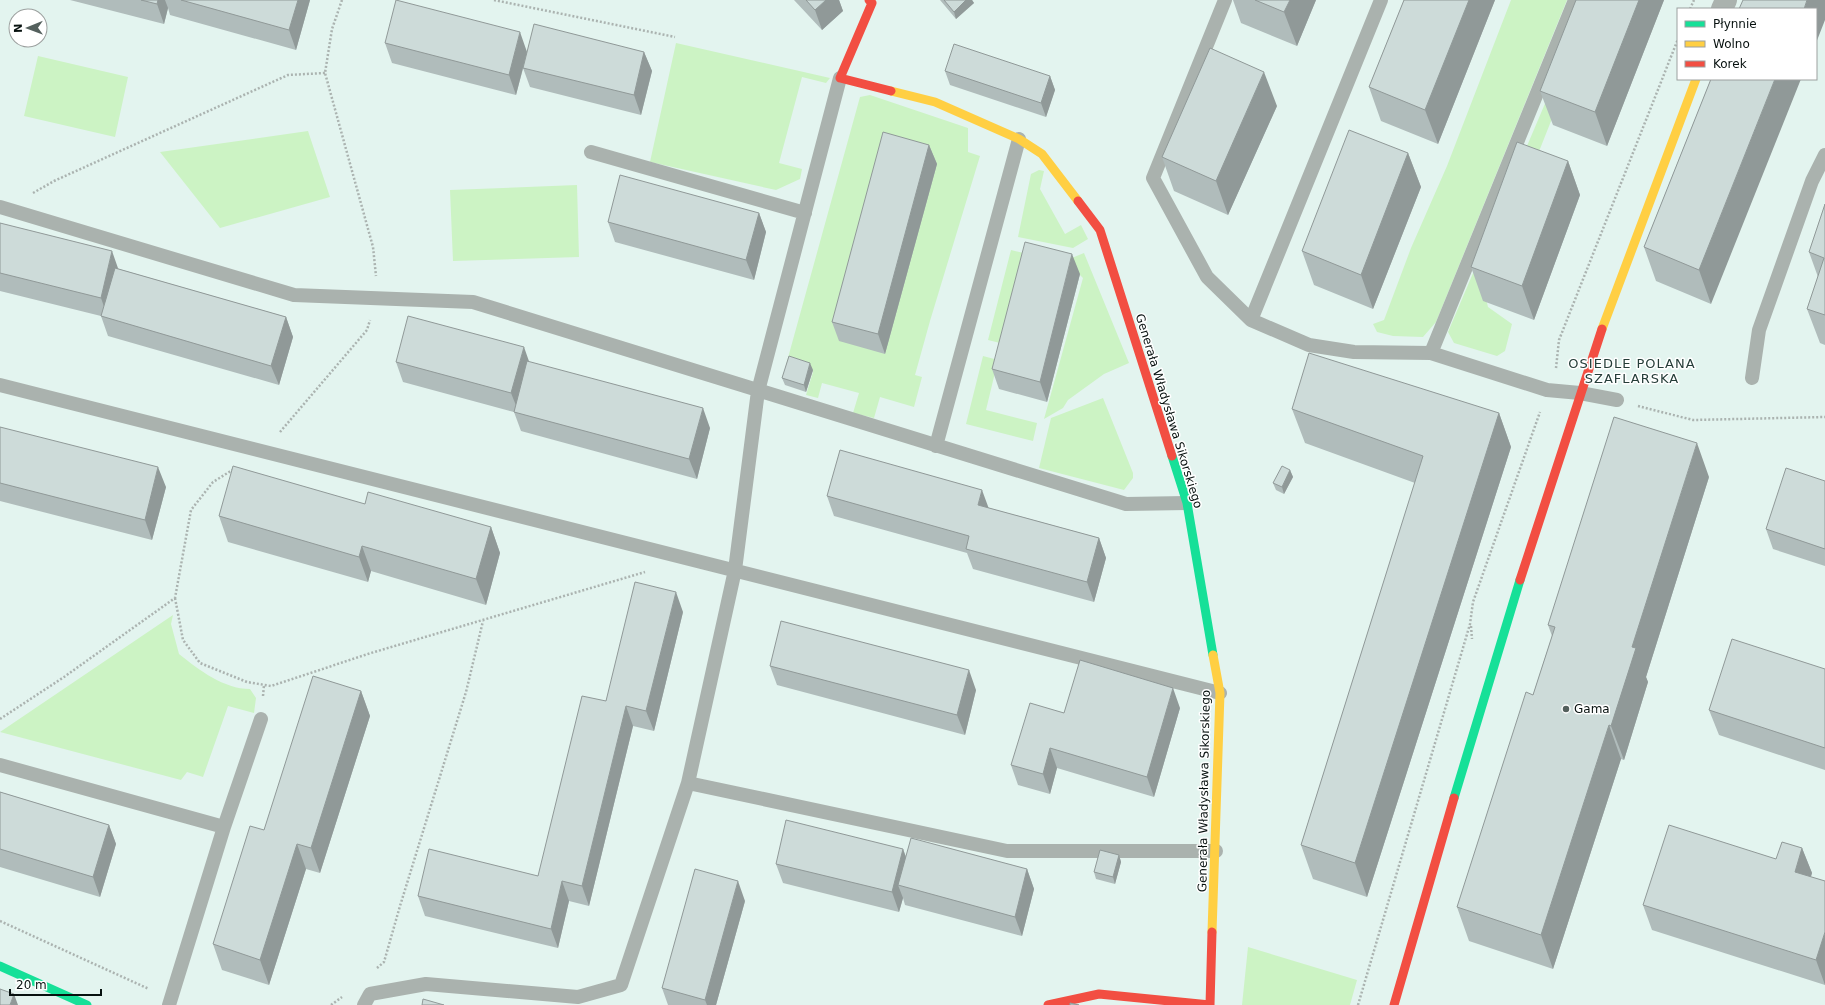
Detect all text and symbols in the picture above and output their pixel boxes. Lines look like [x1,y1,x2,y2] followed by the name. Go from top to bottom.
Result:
[8,8,48,48] north arrow
[1677,8,1817,80] legend
[1713,17,1757,31] text: Płynnie
[12,23,25,33] text: N
[1713,37,1750,51] text: Wolno
[1713,57,1747,71] text: Korek
[1133,312,1205,510] street label: Generała Władysława Sikorskiego
[1568,356,1696,386] district label: OSIEDLE POLANA SZAFLARSKA
[1195,690,1213,892] street label: Generała Władysława Sikorskiego
[1574,702,1610,716] place label: Gama
[1561,704,1571,714] marker: Gama
[10,971,101,997] scale bar
[16,978,47,992] text: 20 m

